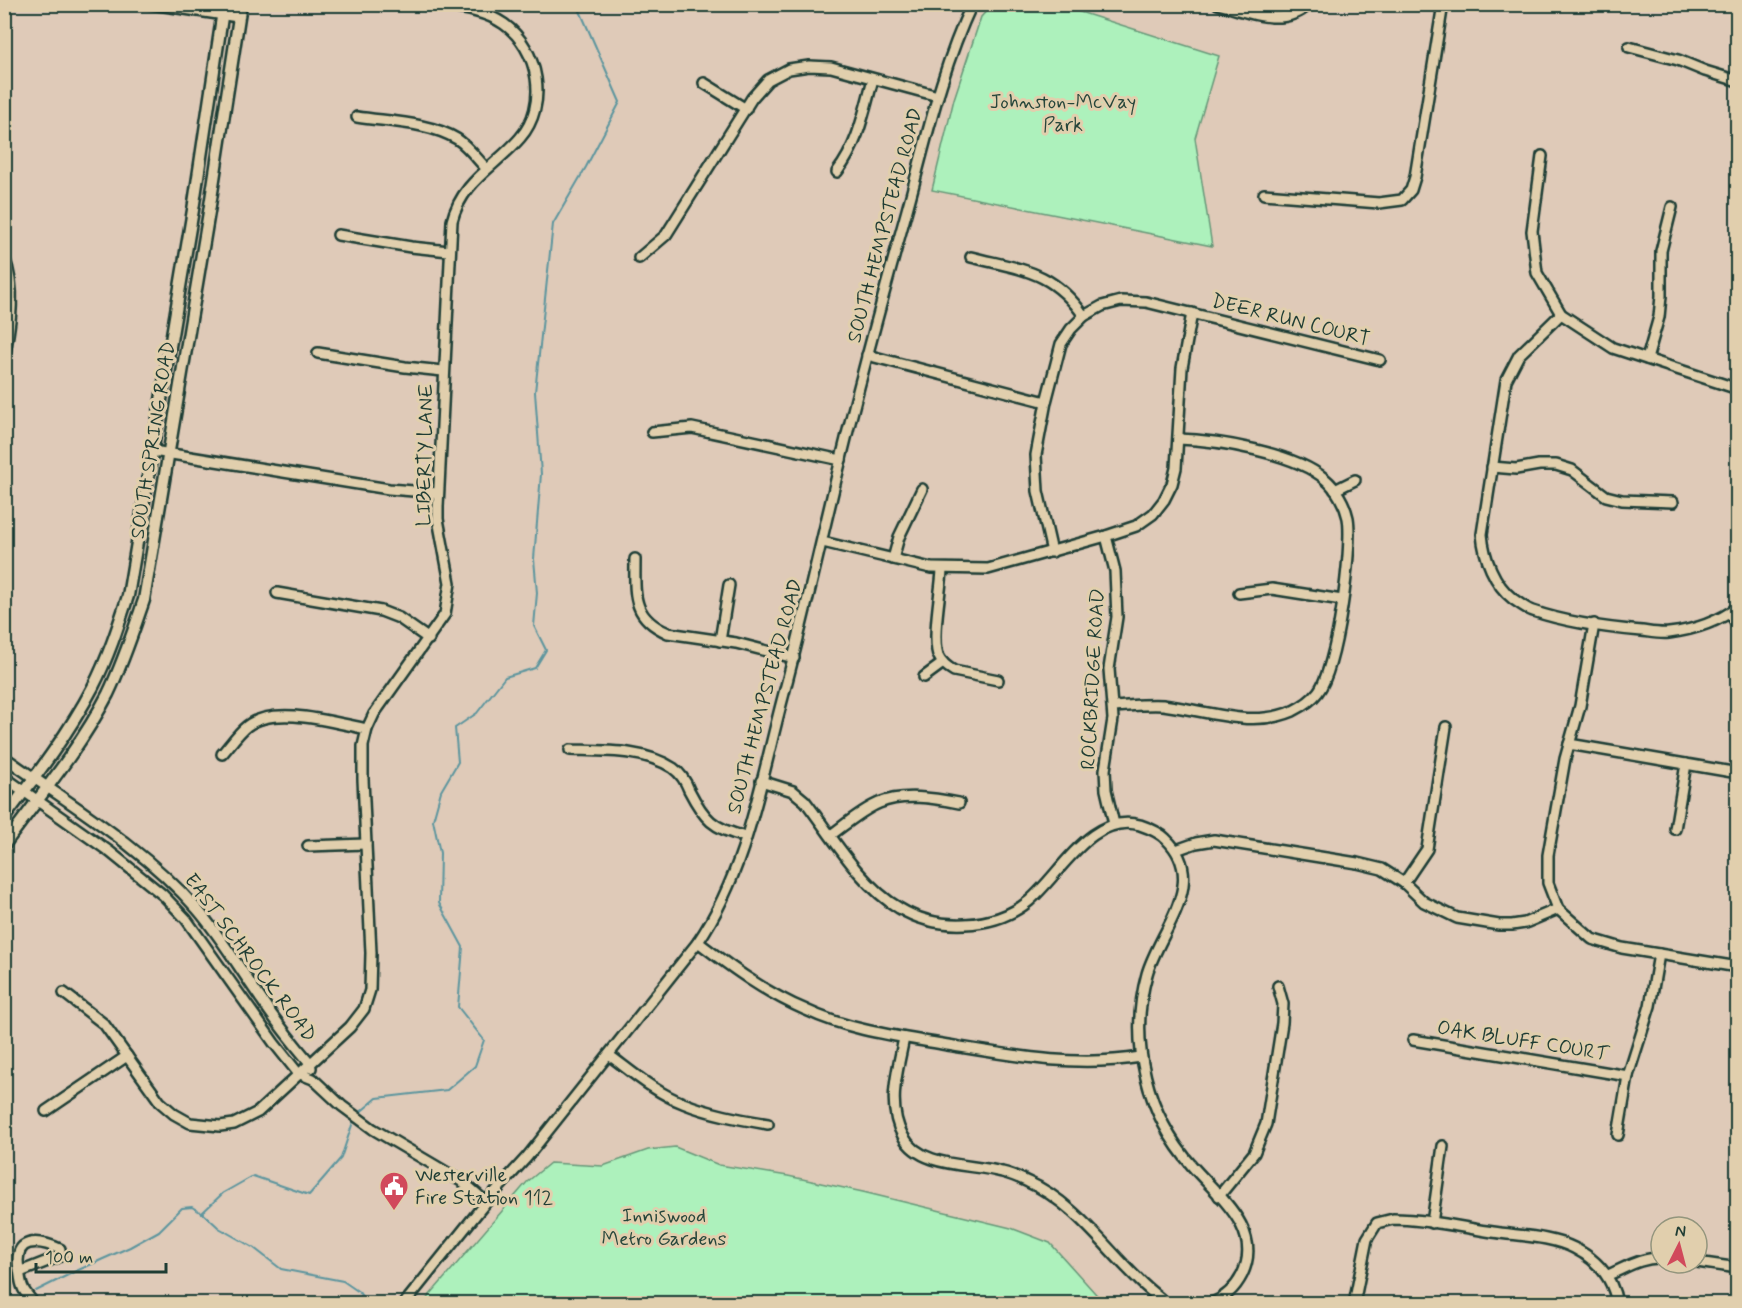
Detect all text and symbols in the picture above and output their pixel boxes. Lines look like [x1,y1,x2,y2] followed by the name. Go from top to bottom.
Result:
[990,89,1136,139] park label: Johnston-McVay Park
[841,105,930,346] street label: SOUTH HEMPSTEAD ROAD
[1209,288,1373,353] street label: DEER RUN COURT
[125,340,182,541] street label: SOUTH SPRING ROAD
[411,384,440,527] street label: LIBERTY LANE
[721,576,810,817] street label: SOUTH HEMPSTEAD ROAD
[1075,588,1112,770] street label: ROCKBRIDGE ROAD
[177,868,322,1048] street label: EAST SCHROCK ROAD
[1435,1015,1612,1069] street label: OAK BLUFF COURT
[415,1162,553,1212] place label: Westerville Fire Station 112
[378,1170,410,1212] public building icon: Westerville Fire Station 112
[602,1203,726,1253] park label: Inniswood Metro Gardens
[1649,1215,1709,1275] north arrow
[1674,1221,1687,1243] text: N
[36,1236,166,1274] scale bar
[45,1246,93,1270] text: 100 m

